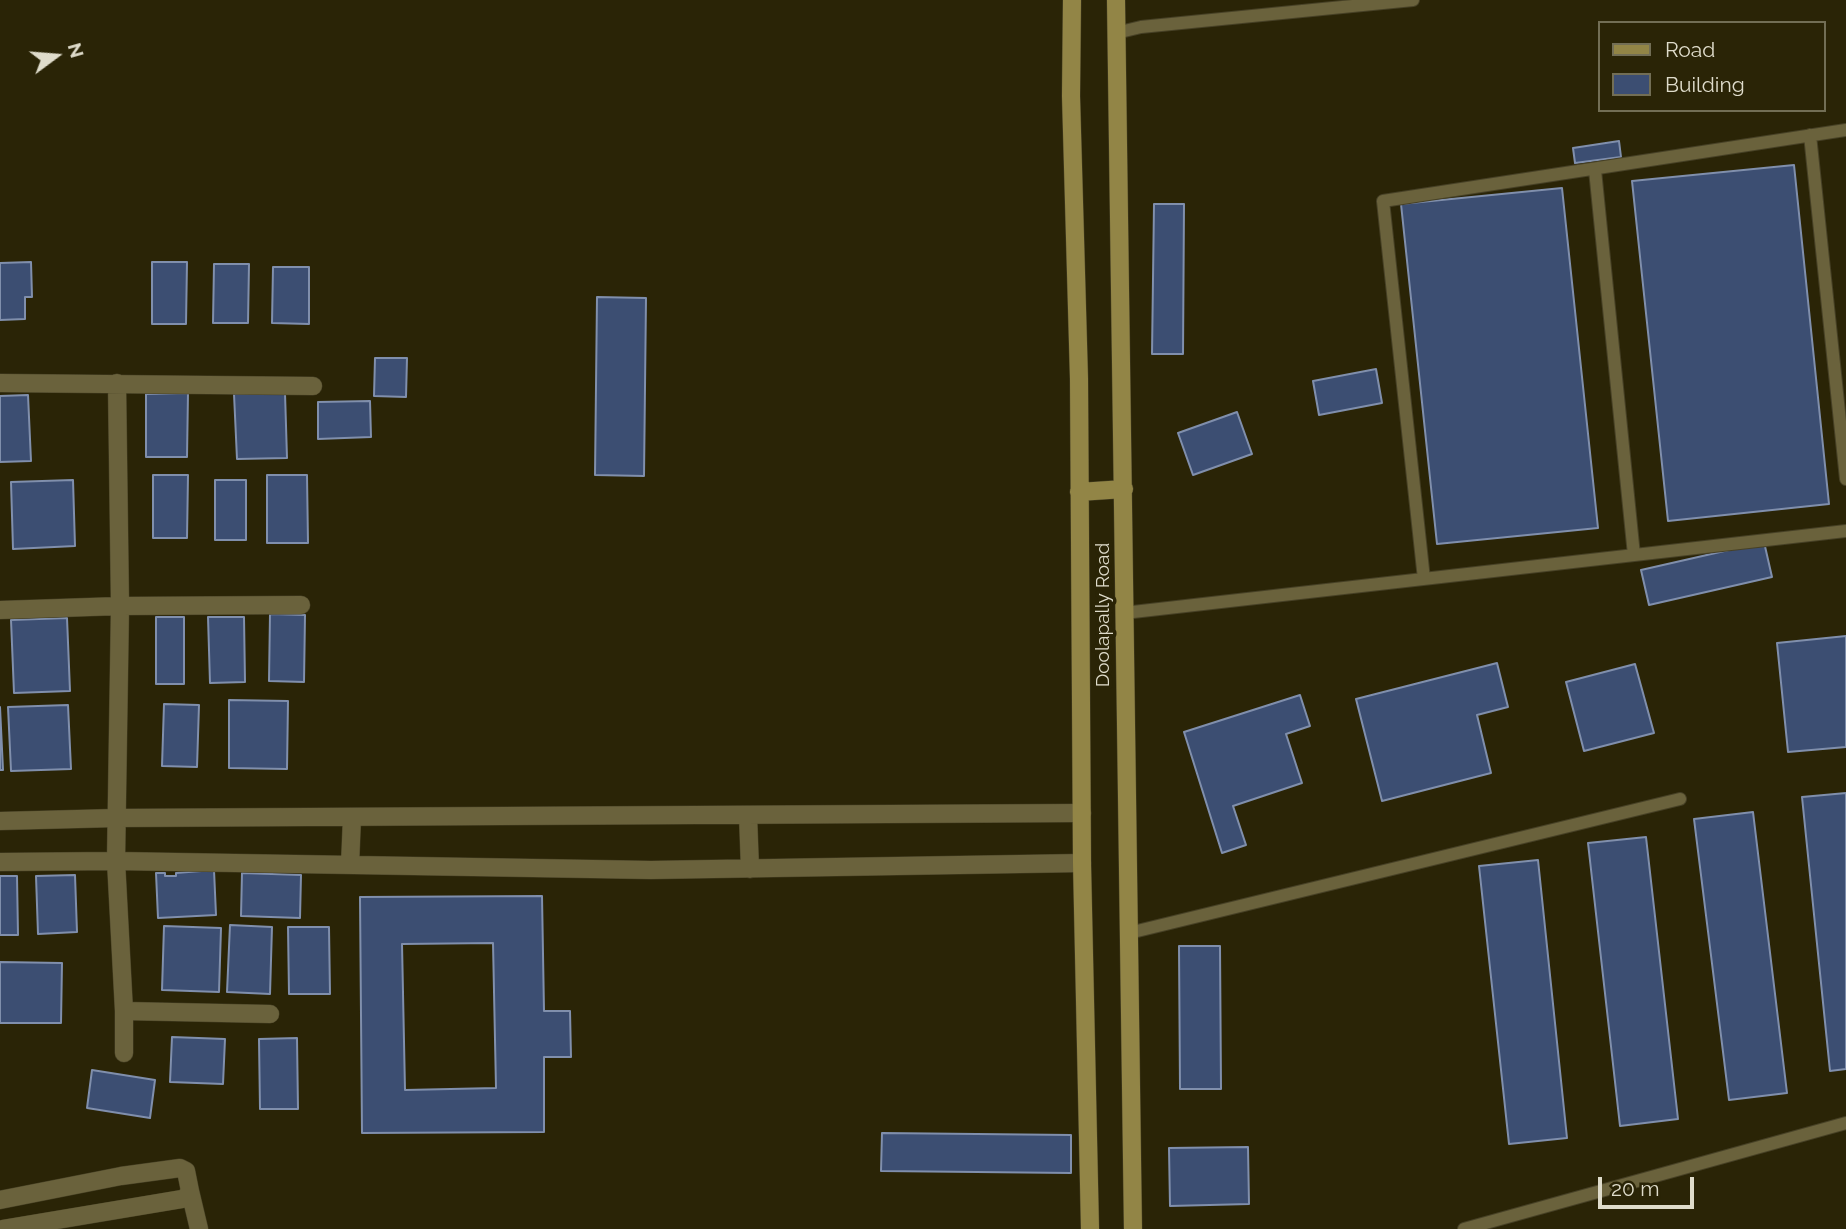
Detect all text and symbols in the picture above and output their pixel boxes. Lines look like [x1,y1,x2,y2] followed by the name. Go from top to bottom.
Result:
[21,21,91,91] north arrow
[1598,21,1825,112] legend
[1665,37,1715,62] text: Road
[64,40,89,60] text: N
[1665,72,1745,97] text: Building
[1092,543,1114,687] street label: Doolapally Road
[1601,1162,1697,1206] scale bar
[1611,1176,1659,1201] text: 20 m

